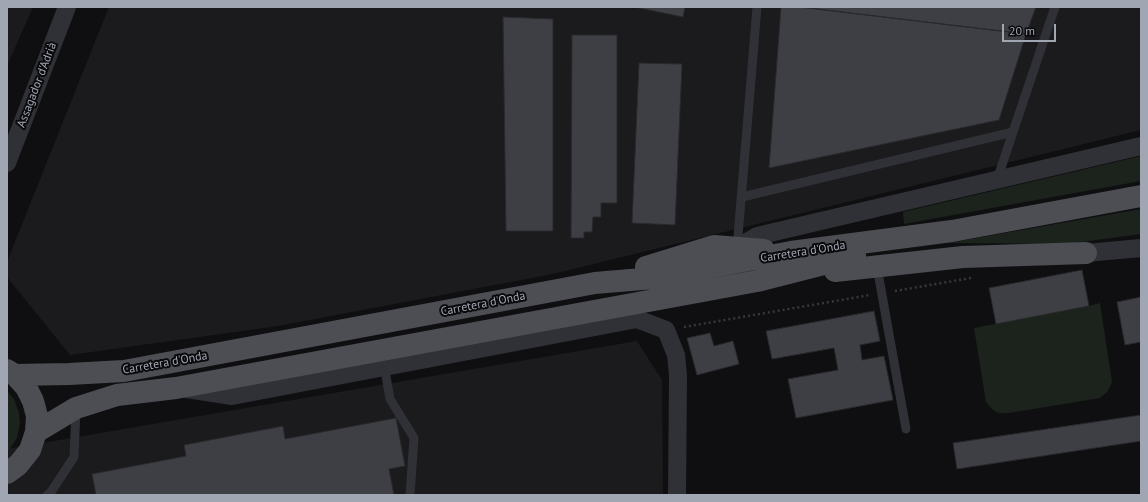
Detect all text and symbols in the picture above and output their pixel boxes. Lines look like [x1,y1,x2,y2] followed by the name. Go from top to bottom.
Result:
[1004,16,1058,42] scale bar
[1009,23,1035,38] text: 20 m
[14,40,60,130] street label: Assagador d'Adrià
[759,238,847,266] street label: Carretera d'Onda
[439,289,527,319] street label: Carretera d'Onda
[121,348,209,378] street label: Carretera d'Onda

